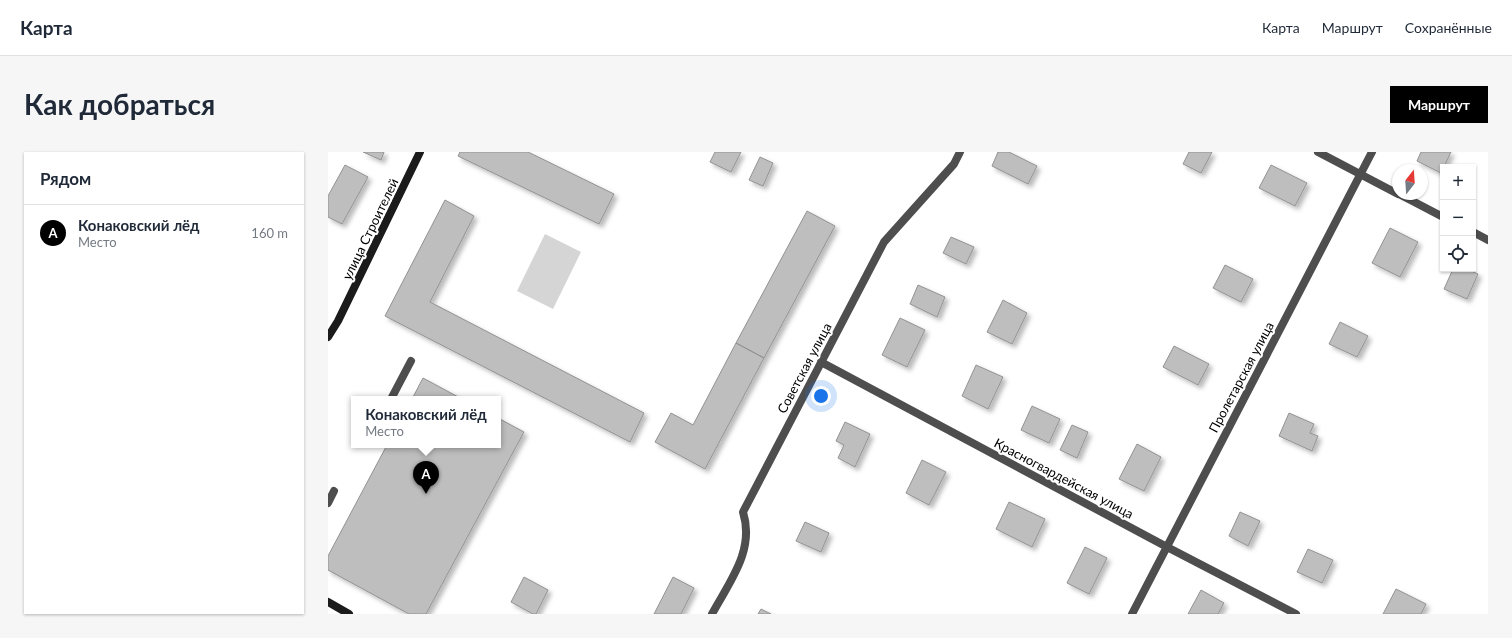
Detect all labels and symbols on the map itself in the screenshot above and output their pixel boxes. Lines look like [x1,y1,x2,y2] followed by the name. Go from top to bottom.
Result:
[1392,164,1428,200] north arrow
[338,176,402,282] street label: улица Строителей
[1205,319,1277,435] street label: Пролетарская улица
[773,320,835,416] street label: Советская улица
[811,386,831,406] your location
[992,434,1136,522] street label: Красногвардейская улица
[413,461,439,494] pin: A

